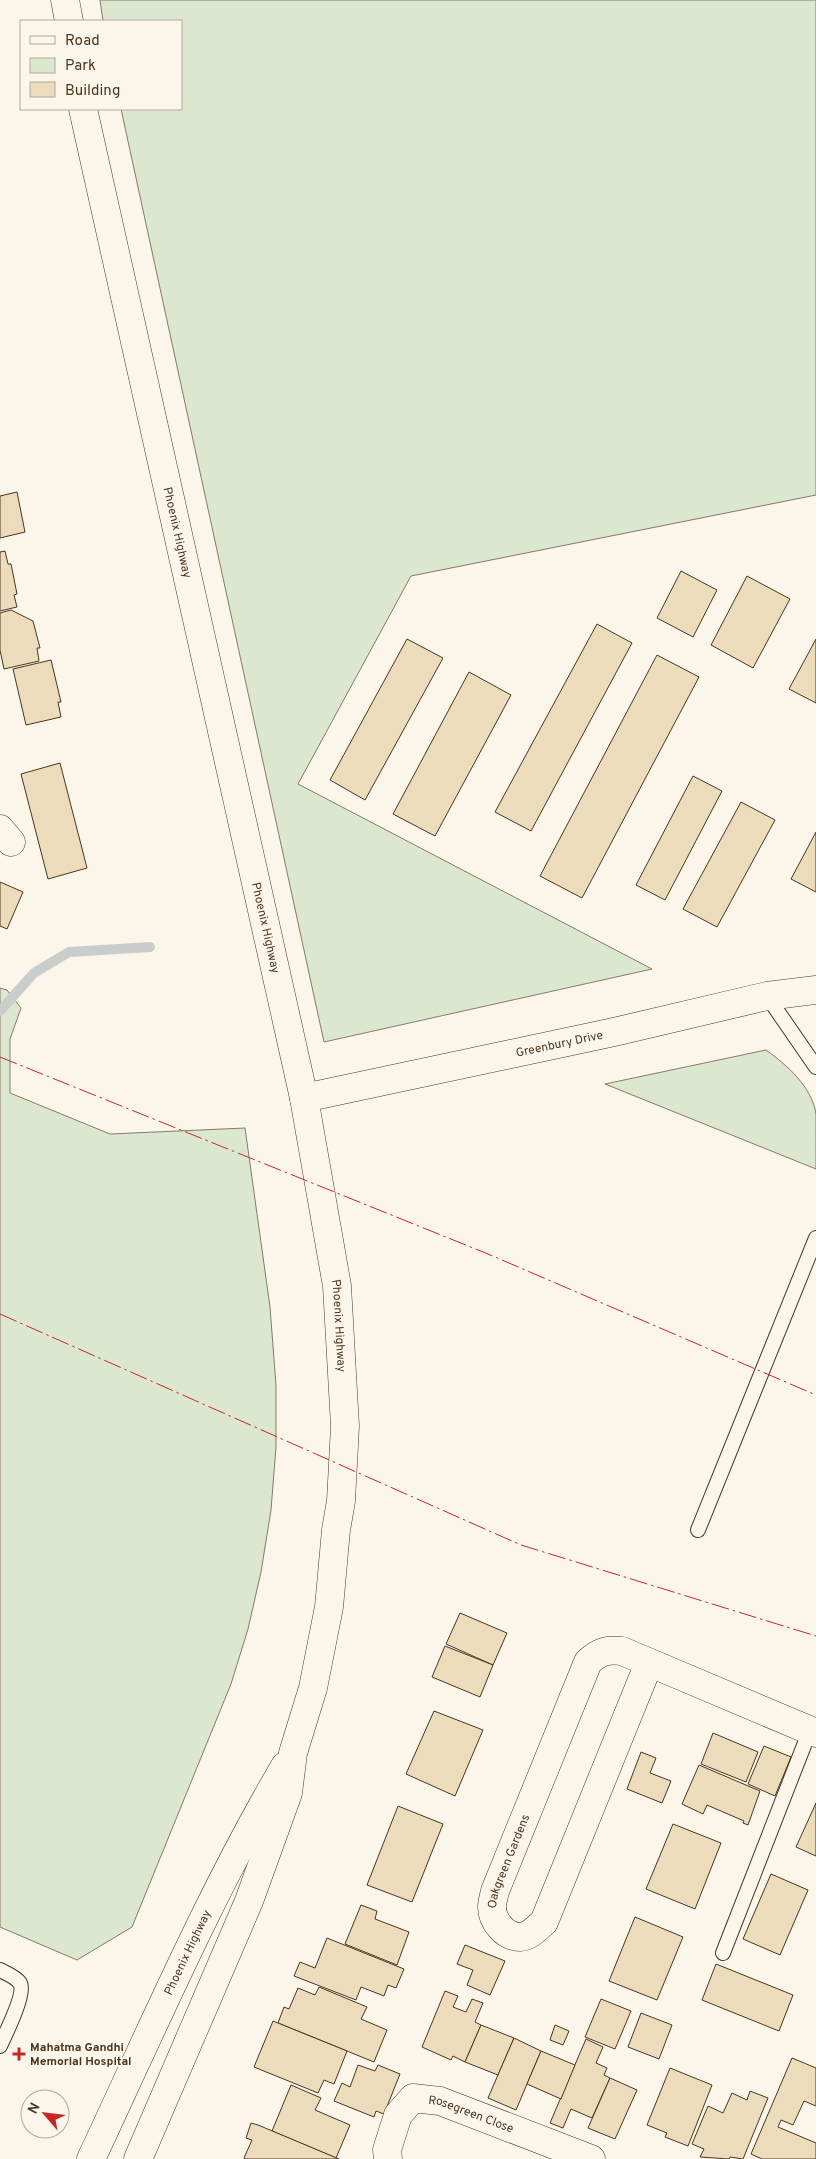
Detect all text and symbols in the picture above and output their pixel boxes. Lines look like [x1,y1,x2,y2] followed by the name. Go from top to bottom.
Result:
[20,20,182,110] legend
[65,32,100,51] text: Road
[65,57,96,76] text: Park
[65,82,120,101] text: Building
[159,486,195,580] street label: Phoenix Highway
[247,881,283,975] street label: Phoenix Highway
[514,1028,605,1062] street label: Greenbury Drive
[327,1278,349,1373] street label: Phoenix Highway
[485,1812,534,1909] street label: Oakgreen Gardens
[161,1907,216,1998] street label: Phoenix Highway
[30,2040,132,2070] place label: Mahatma Gandhi Memorial Hospital
[12,2047,26,2061] marker: Mahatma Gandhi Memorial Hospital
[20,2089,70,2139] north arrow
[427,2093,516,2138] street label: Rosegreen Close
[25,2100,45,2117] text: N

